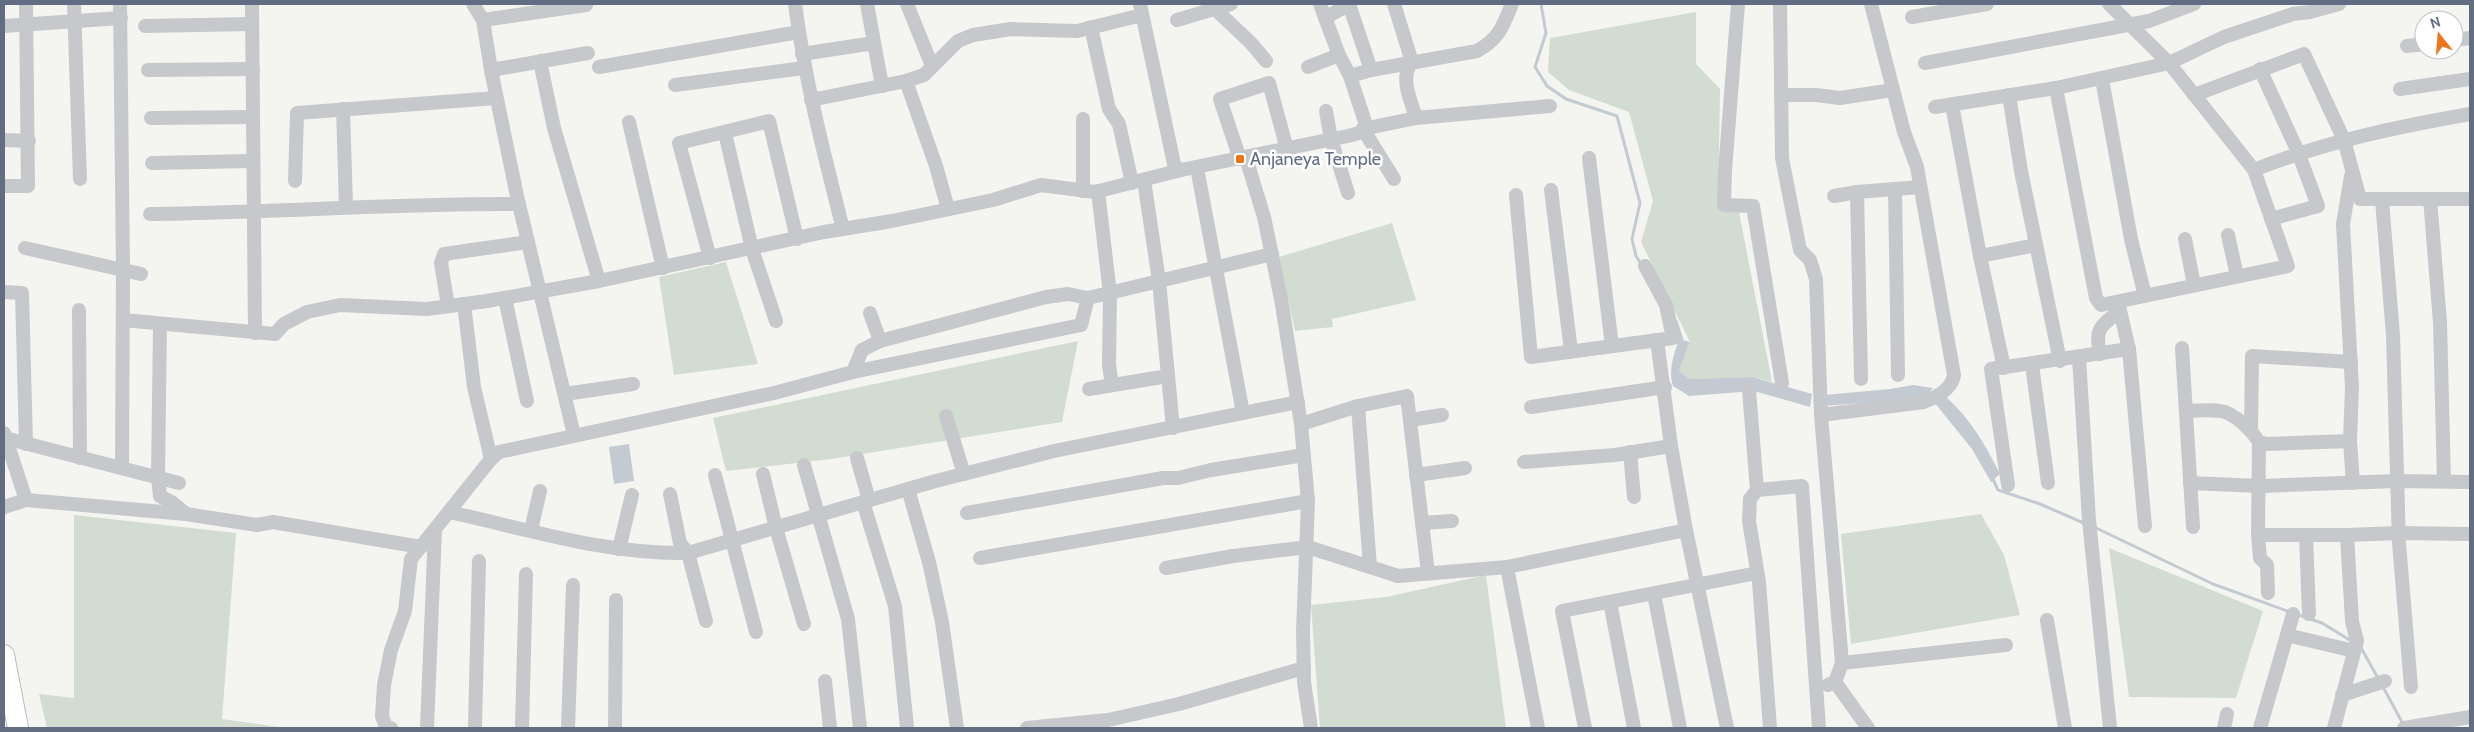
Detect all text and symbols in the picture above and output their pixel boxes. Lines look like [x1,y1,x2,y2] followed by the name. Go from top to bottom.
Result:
[2414,10,2464,60] north arrow
[2428,13,2443,33] text: N
[1250,148,1381,170] place label: Anjaneya Temple
[1234,153,1246,165] marker: Anjaneya Temple

